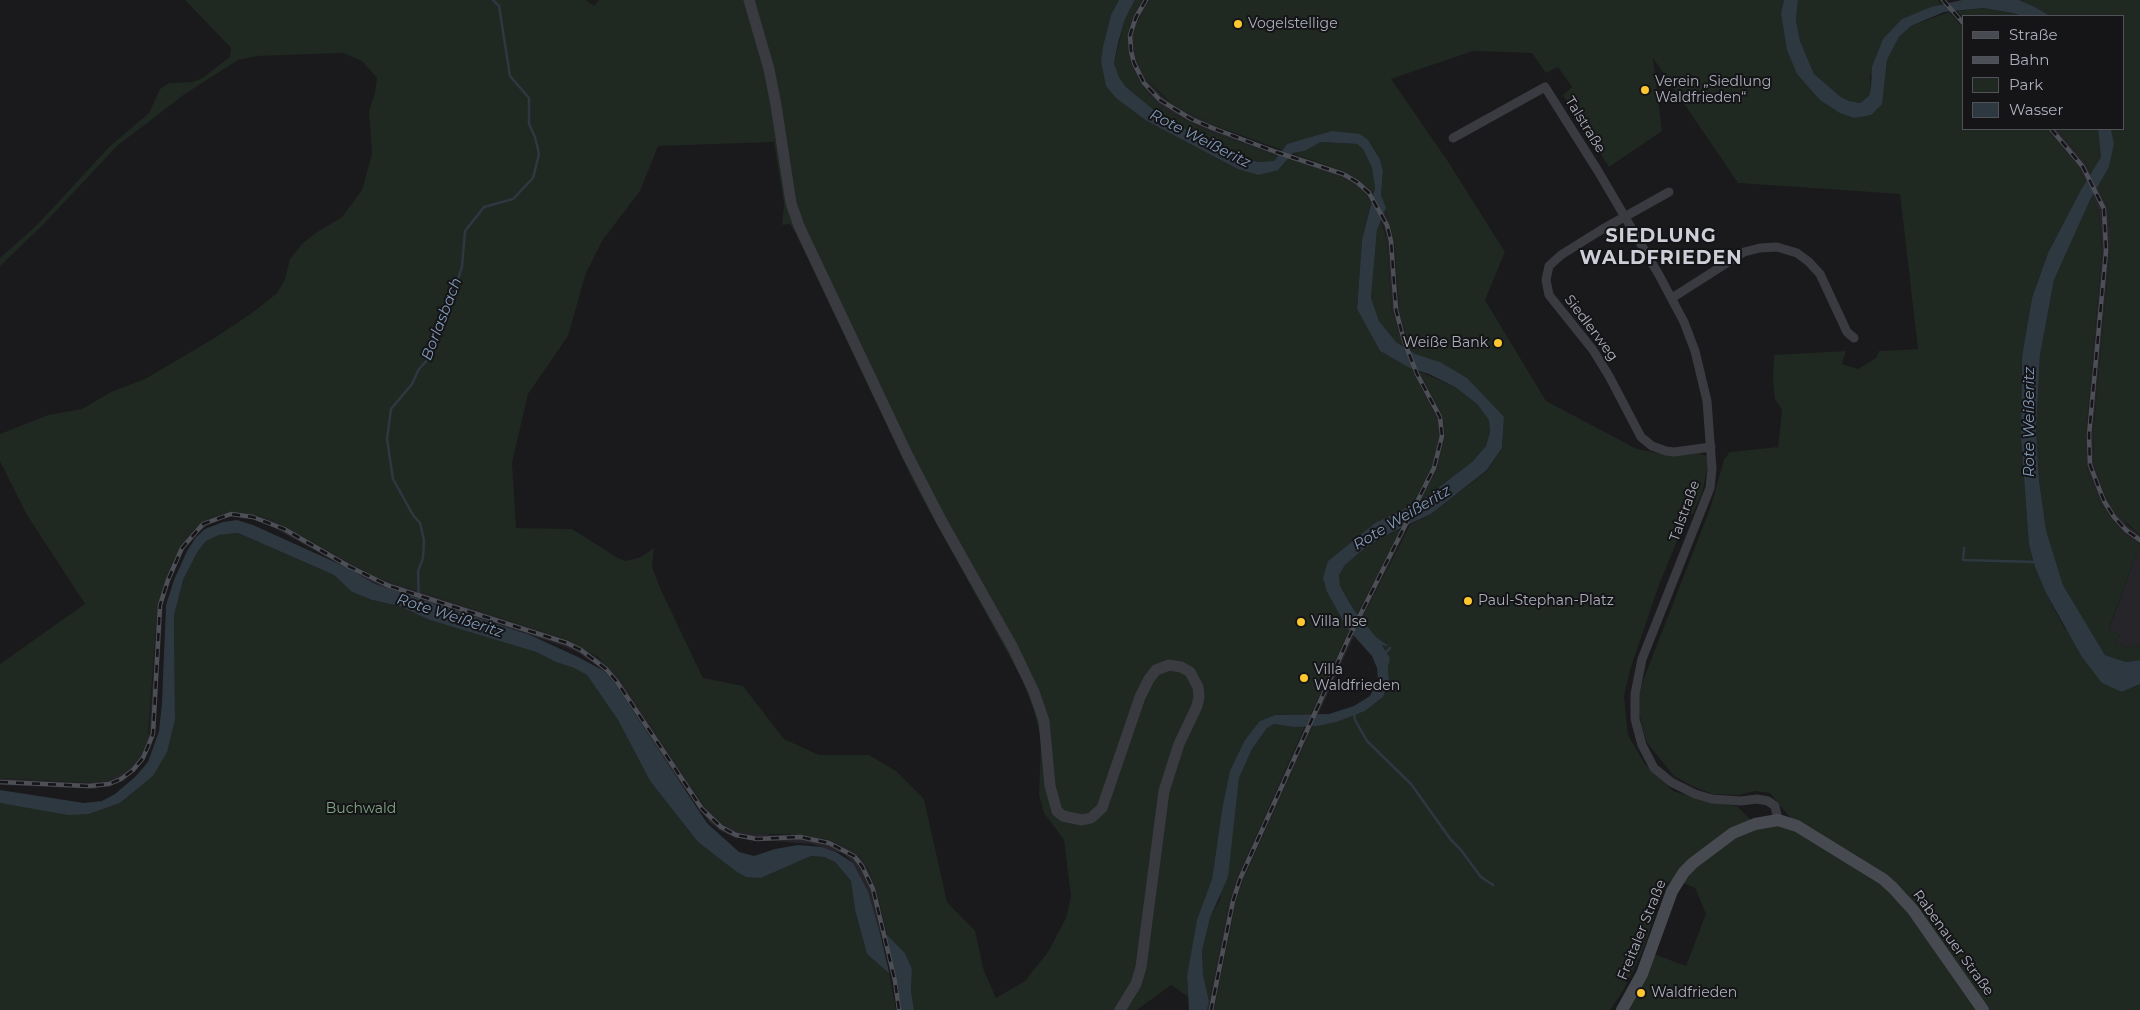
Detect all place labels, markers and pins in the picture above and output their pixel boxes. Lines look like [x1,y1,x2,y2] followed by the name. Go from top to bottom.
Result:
[1248,16,1338,32] place label: Vogelstellige
[1232,18,1244,30] marker: Vogelstellige
[1655,74,1771,106] place label: Verein „Siedlung Waldfrieden“
[1639,84,1651,96] marker: Verein „Siedlung Waldfrieden“
[1403,335,1488,351] place label: Weiße Bank
[1492,337,1504,349] marker: Weiße Bank
[1478,593,1614,609] place label: Paul-Stephan-Platz
[1462,595,1474,607] marker: Paul-Stephan-Platz
[1311,614,1367,630] place label: Villa Ilse
[1295,616,1307,628] marker: Villa Ilse
[1314,662,1400,694] place label: Villa Waldfrieden
[1298,672,1310,684] marker: Villa Waldfrieden
[1651,985,1737,1001] place label: Waldfrieden
[1635,987,1647,999] marker: Waldfrieden

